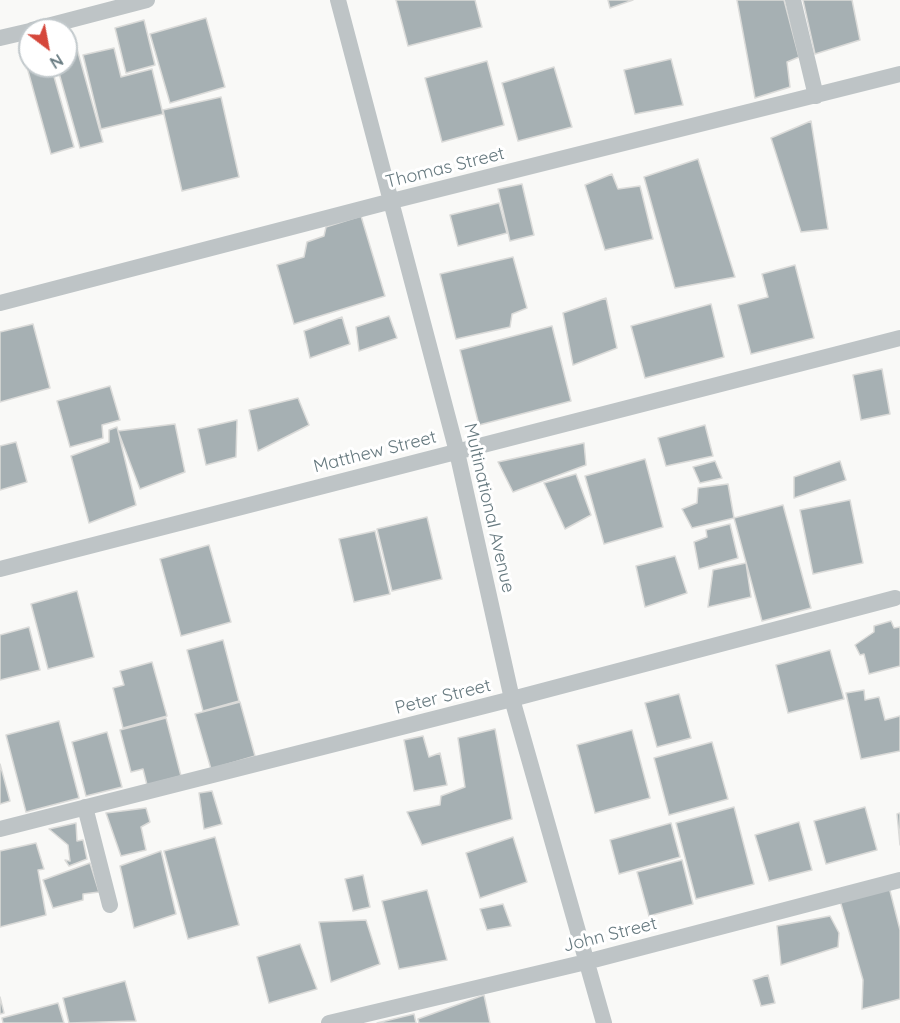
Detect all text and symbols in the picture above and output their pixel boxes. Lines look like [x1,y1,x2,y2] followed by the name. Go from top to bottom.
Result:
[18,18,78,78] north arrow
[46,50,67,73] text: N
[383,143,507,193] street label: Thomas Street
[459,421,519,595] street label: Multinational Avenue
[311,426,439,478] street label: Matthew Street
[393,675,493,719] street label: Peter Street
[561,913,659,957] street label: John Street

